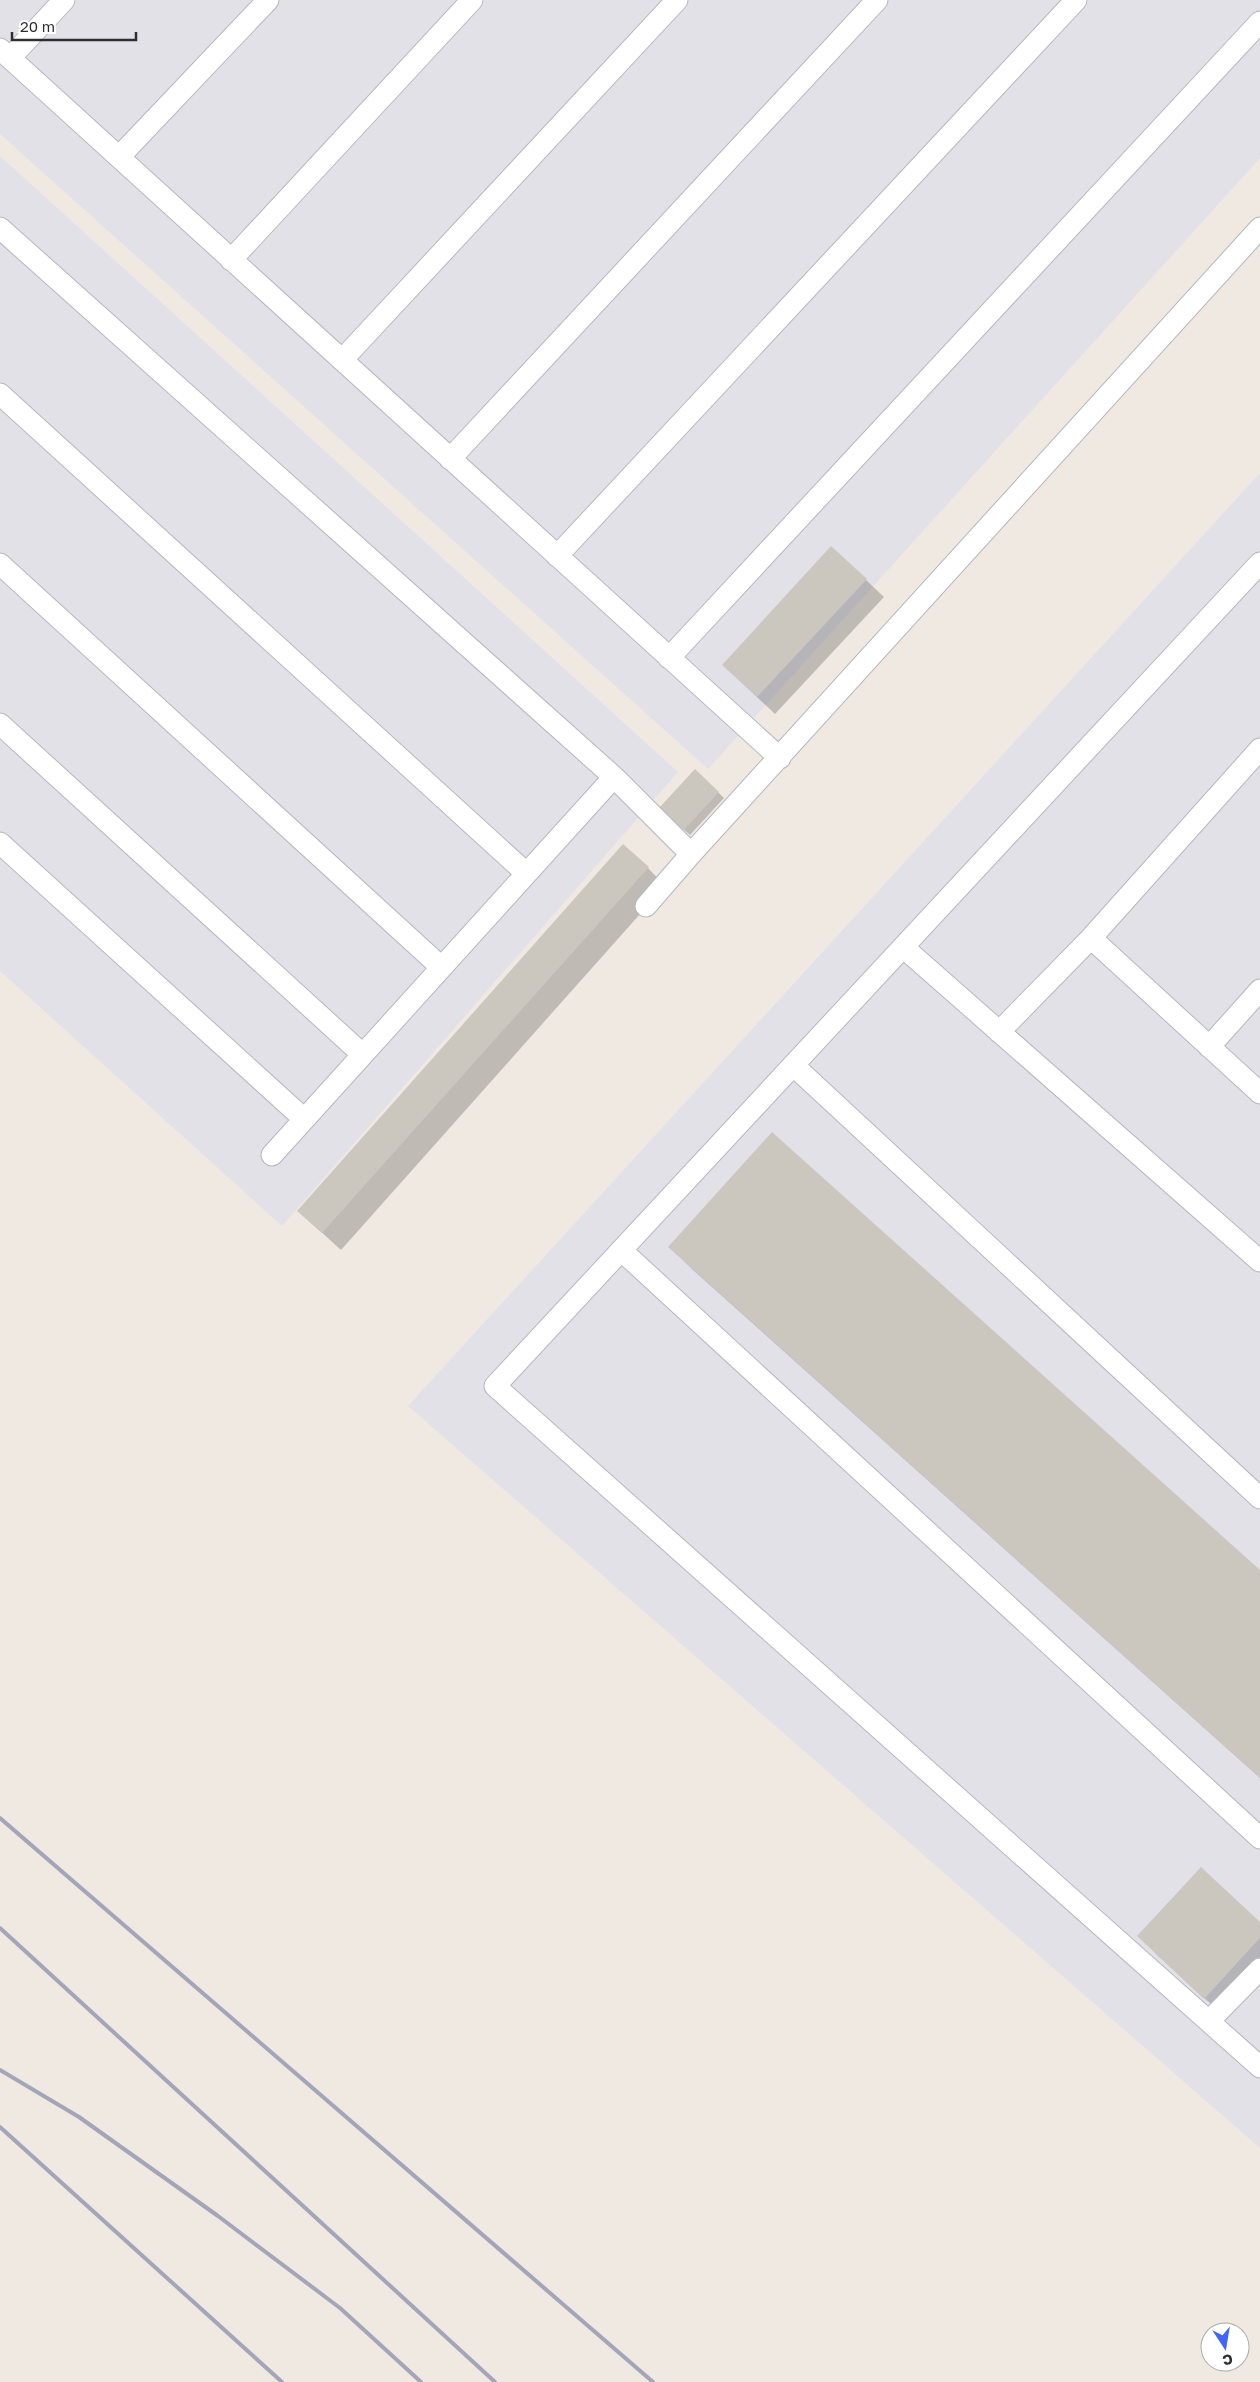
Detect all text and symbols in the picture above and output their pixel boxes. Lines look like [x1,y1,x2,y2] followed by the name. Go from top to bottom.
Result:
[12,10,136,42] scale bar
[20,17,55,35] text: 20 m
[1200,2322,1250,2372] north arrow
[1221,2351,1234,2370] text: С

